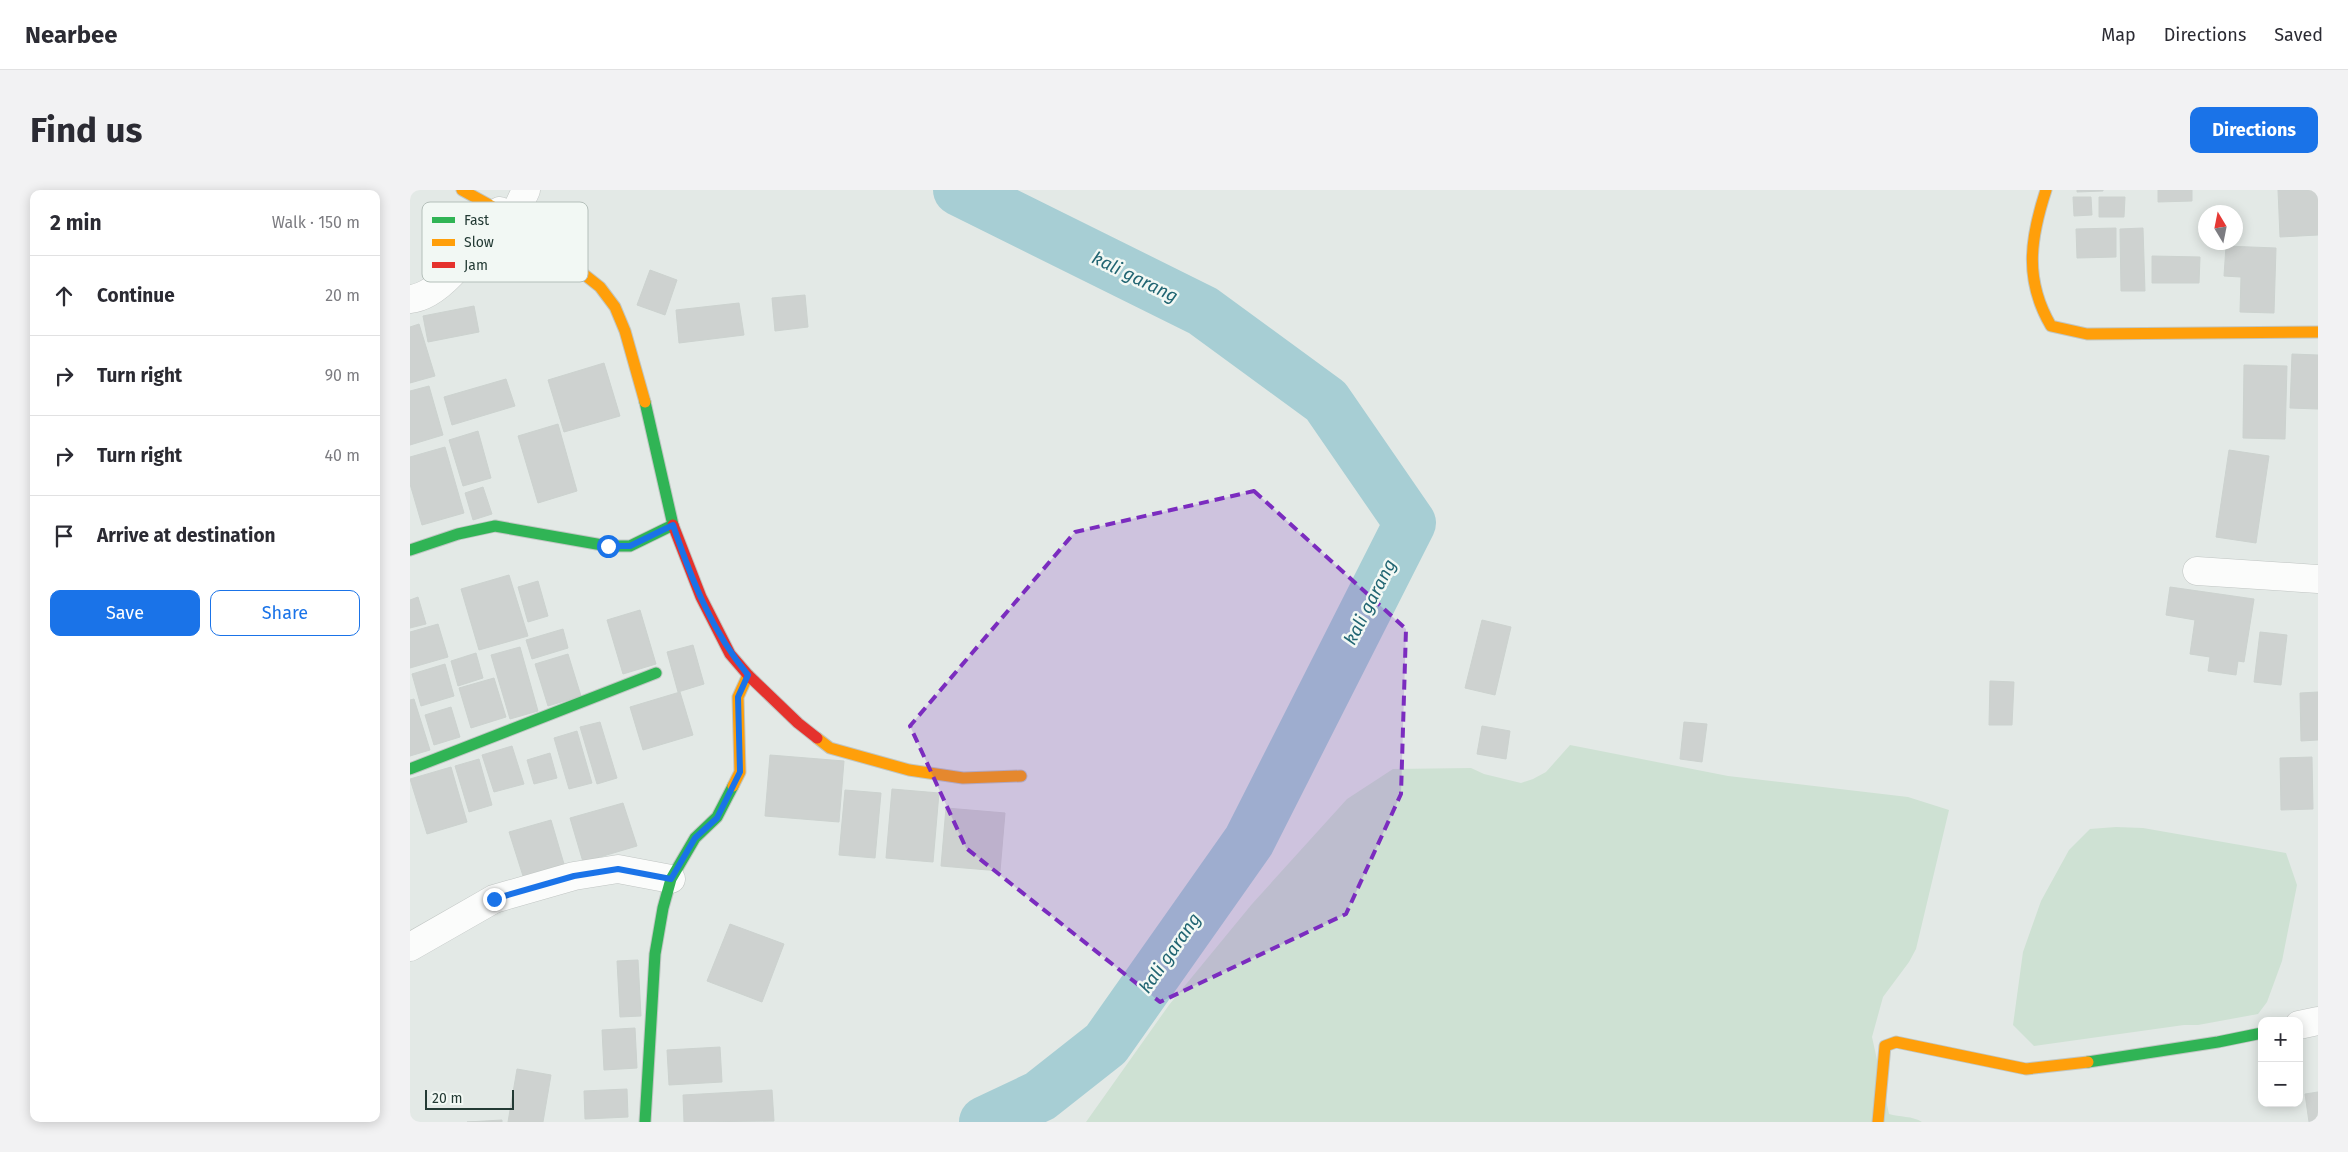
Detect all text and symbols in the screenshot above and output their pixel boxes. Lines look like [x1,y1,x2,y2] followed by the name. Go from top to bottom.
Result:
[25,21,118,49] text: Nearbee
[2101,24,2136,46] text: Map
[2164,24,2246,46] text: Directions
[2274,24,2323,46] text: Saved
[2190,107,2318,153] button: Directions
[30,109,142,151] text: Find us
[422,202,588,282] legend
[2198,205,2243,250] north arrow
[50,210,102,236] text: 2 min
[464,212,490,229] text: Fast
[272,213,360,232] text: Walk · 150 m
[464,234,494,251] text: Slow
[1088,247,1182,307] water label: kali garang
[464,257,488,274] text: Jam
[50,282,78,310] icon: ahead
[97,284,175,307] text: Continue
[325,286,360,305] text: 20 m
[50,362,78,390] icon: right
[97,364,182,387] text: Turn right
[325,366,360,385] text: 90 m
[50,442,78,470] icon: right
[97,444,182,467] text: Turn right
[325,446,360,465] text: 40 m
[50,522,78,550] icon: arrive
[97,524,276,547] text: Arrive at destination
[597,535,620,558] route start
[1339,556,1401,648] water label: kali garang
[50,590,200,636] button: Save
[210,590,360,636] button: Share
[483,888,506,911] route end
[1134,909,1206,997] water label: kali garang
[2258,1017,2303,1107] map controls
[2258,1017,2303,1062] button: +
[2258,1062,2303,1107] button: −
[425,1087,514,1110] scale bar
[432,1090,462,1107] text: 20 m

